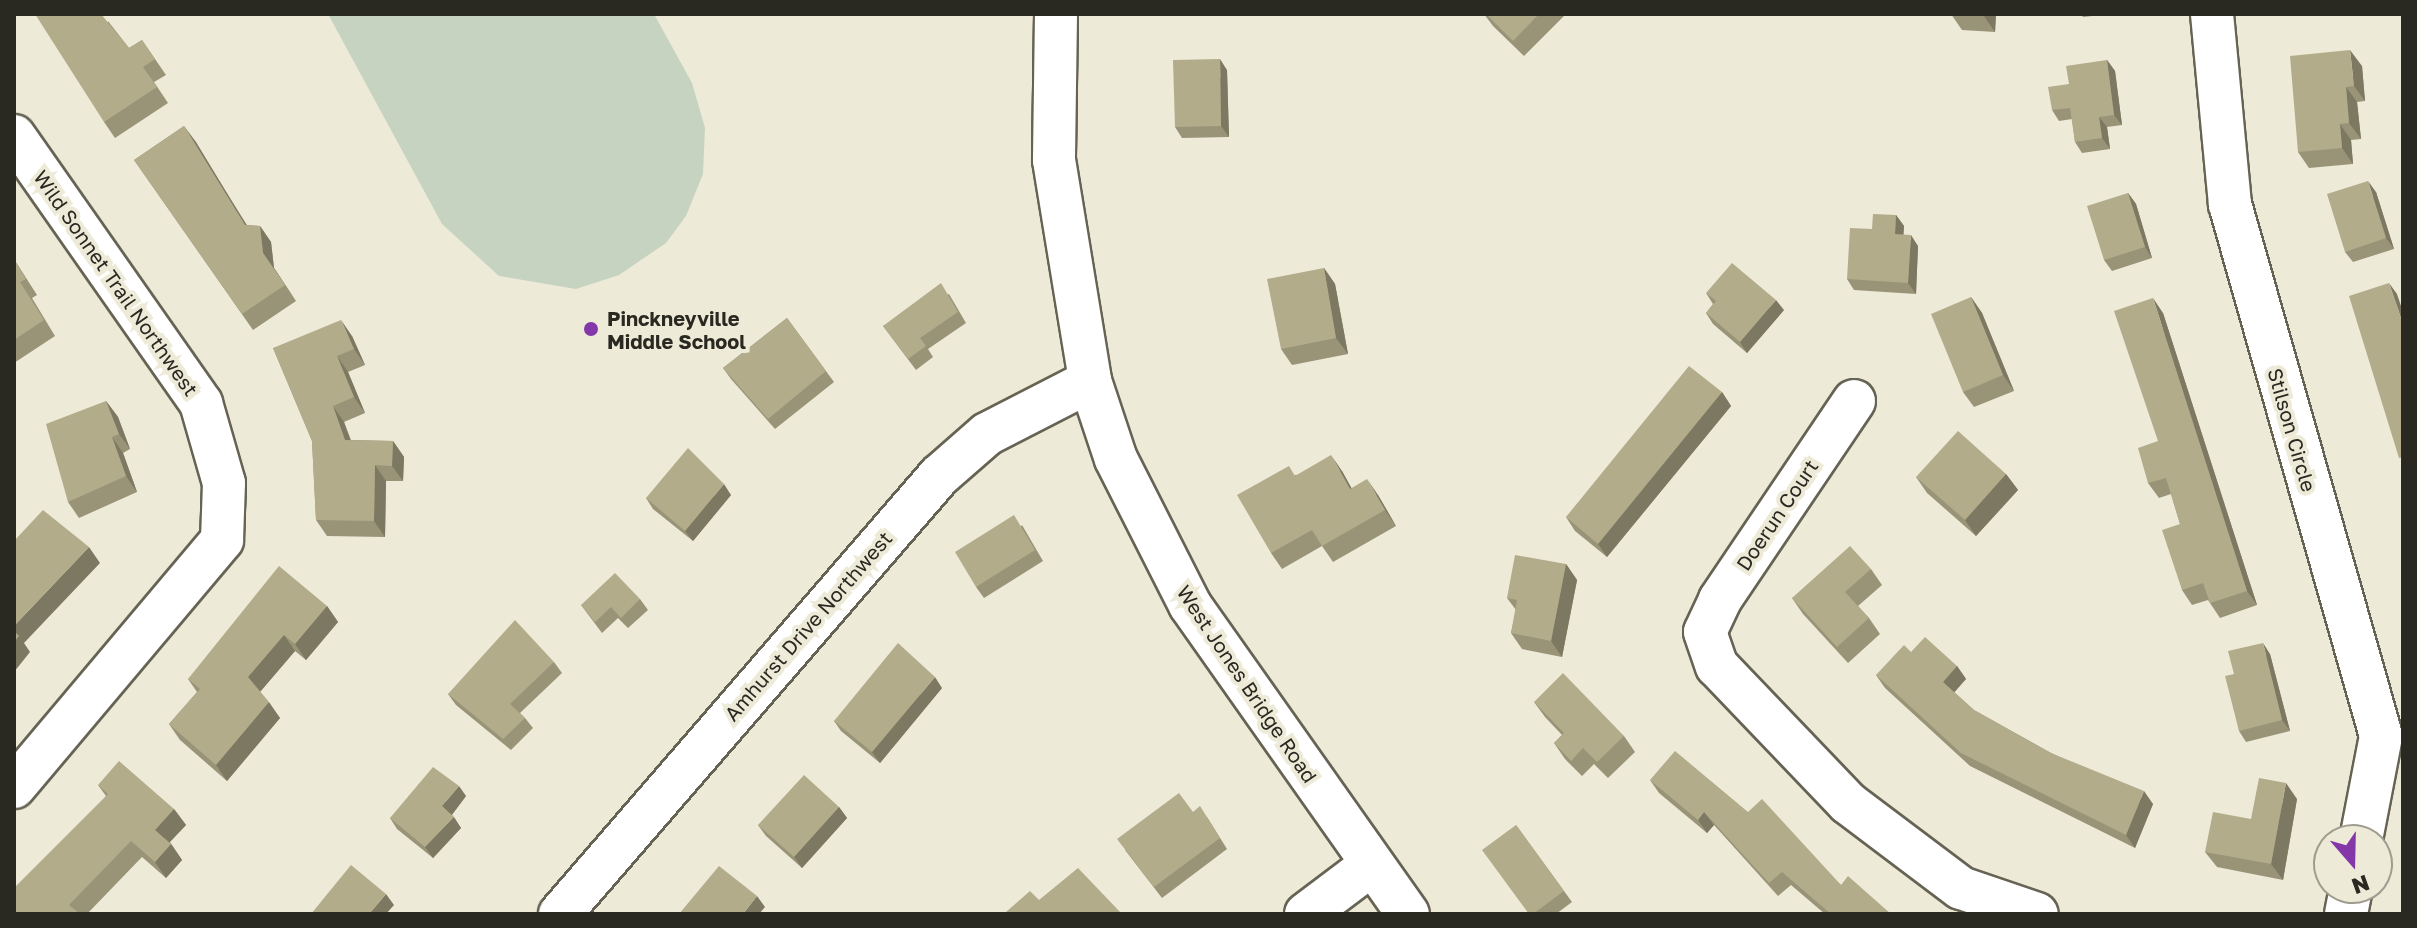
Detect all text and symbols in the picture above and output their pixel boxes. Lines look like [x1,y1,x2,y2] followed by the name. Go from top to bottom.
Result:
[29,166,203,400] street label: Wild Sonnet Trail Northwest
[607,306,746,353] place label: Pinckneyville Middle School
[582,320,600,338] marker: Pinckneyville Middle School
[2263,365,2321,495] street label: Stilson Circle
[1731,455,1823,575] street label: Doerun Court
[719,526,897,726] street label: Amhurst Drive Northwest
[1172,581,1322,787] street label: West Jones Bridge Road
[2313,824,2393,904] north arrow
[2348,870,2373,901] text: N

